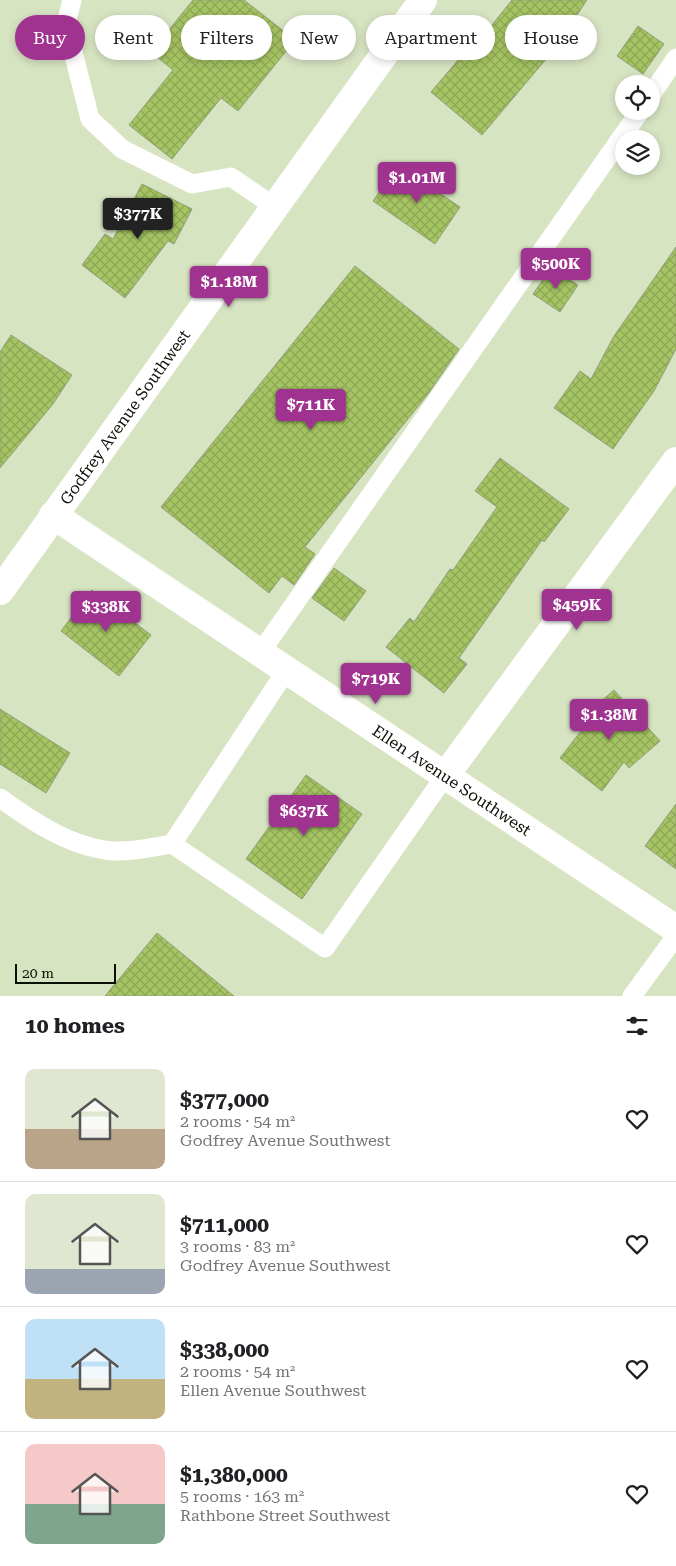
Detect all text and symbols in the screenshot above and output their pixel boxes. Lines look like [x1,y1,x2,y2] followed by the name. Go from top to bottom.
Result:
[15,15,85,60] chip: Buy
[95,15,171,60] chip: Rent
[181,15,272,60] chip: Filters
[282,15,356,60] chip: New
[366,15,495,60] chip: Apartment
[505,15,597,60] chip: House
[615,75,660,175] map controls
[615,75,660,120] button: locate
[615,130,660,175] button: layers
[376,162,458,204] pin: $1.01M
[389,168,445,187] text: $1.01M
[103,198,173,240] pin: $377K
[114,204,162,223] text: $377K
[521,248,591,290] pin: $500K
[532,254,580,273] text: $500K
[188,266,270,308] pin: $1.18M
[201,272,257,291] text: $1.18M
[56,326,194,508] street label: Godfrey Avenue Southwest
[276,388,346,431] pin: $711K
[287,395,335,414] text: $711K
[542,588,612,631] pin: $459K
[71,590,141,633] pin: $338K
[553,595,601,614] text: $459K
[82,597,130,616] text: $338K
[341,662,411,705] pin: $719K
[352,669,400,688] text: $719K
[568,698,650,741] pin: $1.38M
[581,705,637,724] text: $1.38M
[369,721,535,840] street label: Ellen Avenue Southwest
[269,794,339,837] pin: $637K
[280,801,328,820] text: $637K
[15,961,116,984] scale bar
[22,965,54,981] text: 20 m
[623,1012,651,1040] icon: filters
[25,1014,125,1038] text: 10 homes
[180,1088,269,1112] text: $377,000
[65,1089,125,1149] icon: home
[623,1105,651,1133] icon: heart
[180,1112,295,1131] text: 2 rooms · 54 m²
[180,1131,390,1150] text: Godfrey Avenue Southwest
[180,1213,269,1237] text: $711,000
[65,1214,125,1274] icon: home
[623,1230,651,1258] icon: heart
[180,1237,295,1256] text: 3 rooms · 83 m²
[180,1256,390,1275] text: Godfrey Avenue Southwest
[180,1338,269,1362] text: $338,000
[65,1339,125,1399] icon: home
[623,1355,651,1383] icon: heart
[180,1362,295,1381] text: 2 rooms · 54 m²
[180,1381,366,1400] text: Ellen Avenue Southwest
[180,1463,288,1487] text: $1,380,000
[65,1464,125,1524] icon: home
[623,1480,651,1508] icon: heart
[180,1487,304,1506] text: 5 rooms · 163 m²
[180,1506,390,1525] text: Rathbone Street Southwest

